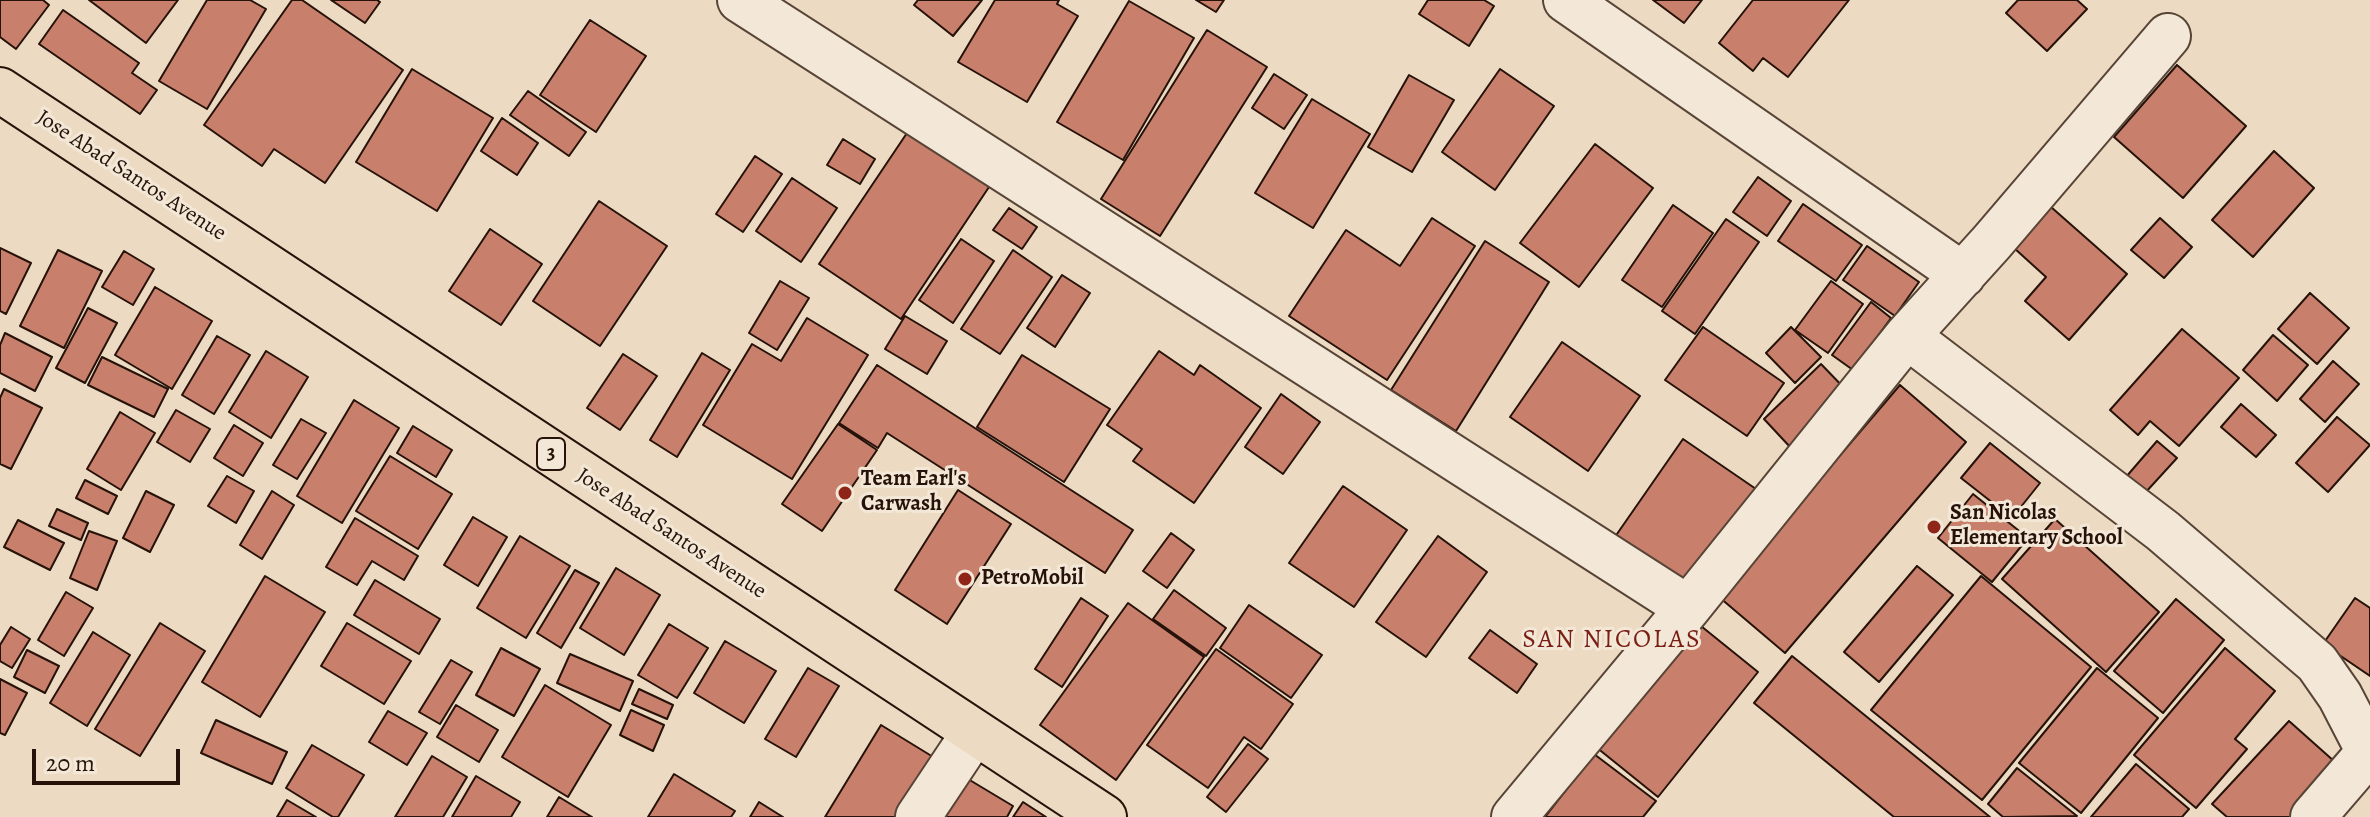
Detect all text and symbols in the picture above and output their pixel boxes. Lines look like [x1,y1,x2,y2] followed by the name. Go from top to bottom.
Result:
[31,105,231,247] street label: Jose Abad Santos Avenue
[537,438,565,470] road number: 3
[571,463,771,605] street label: Jose Abad Santos Avenue
[861,467,966,518] place label: Team Earl's Carwash
[836,484,854,502] marker: Team Earl's Carwash
[1950,501,2123,552] place label: San Nicolas Elementary School
[1925,518,1943,536] marker: San Nicolas Elementary School
[981,566,1084,592] place label: PetroMobil
[956,570,974,588] marker: PetroMobil
[1522,625,1702,657] district label: SAN NICOLAS
[36,733,184,783] scale bar
[46,747,95,779] text: 20 m

